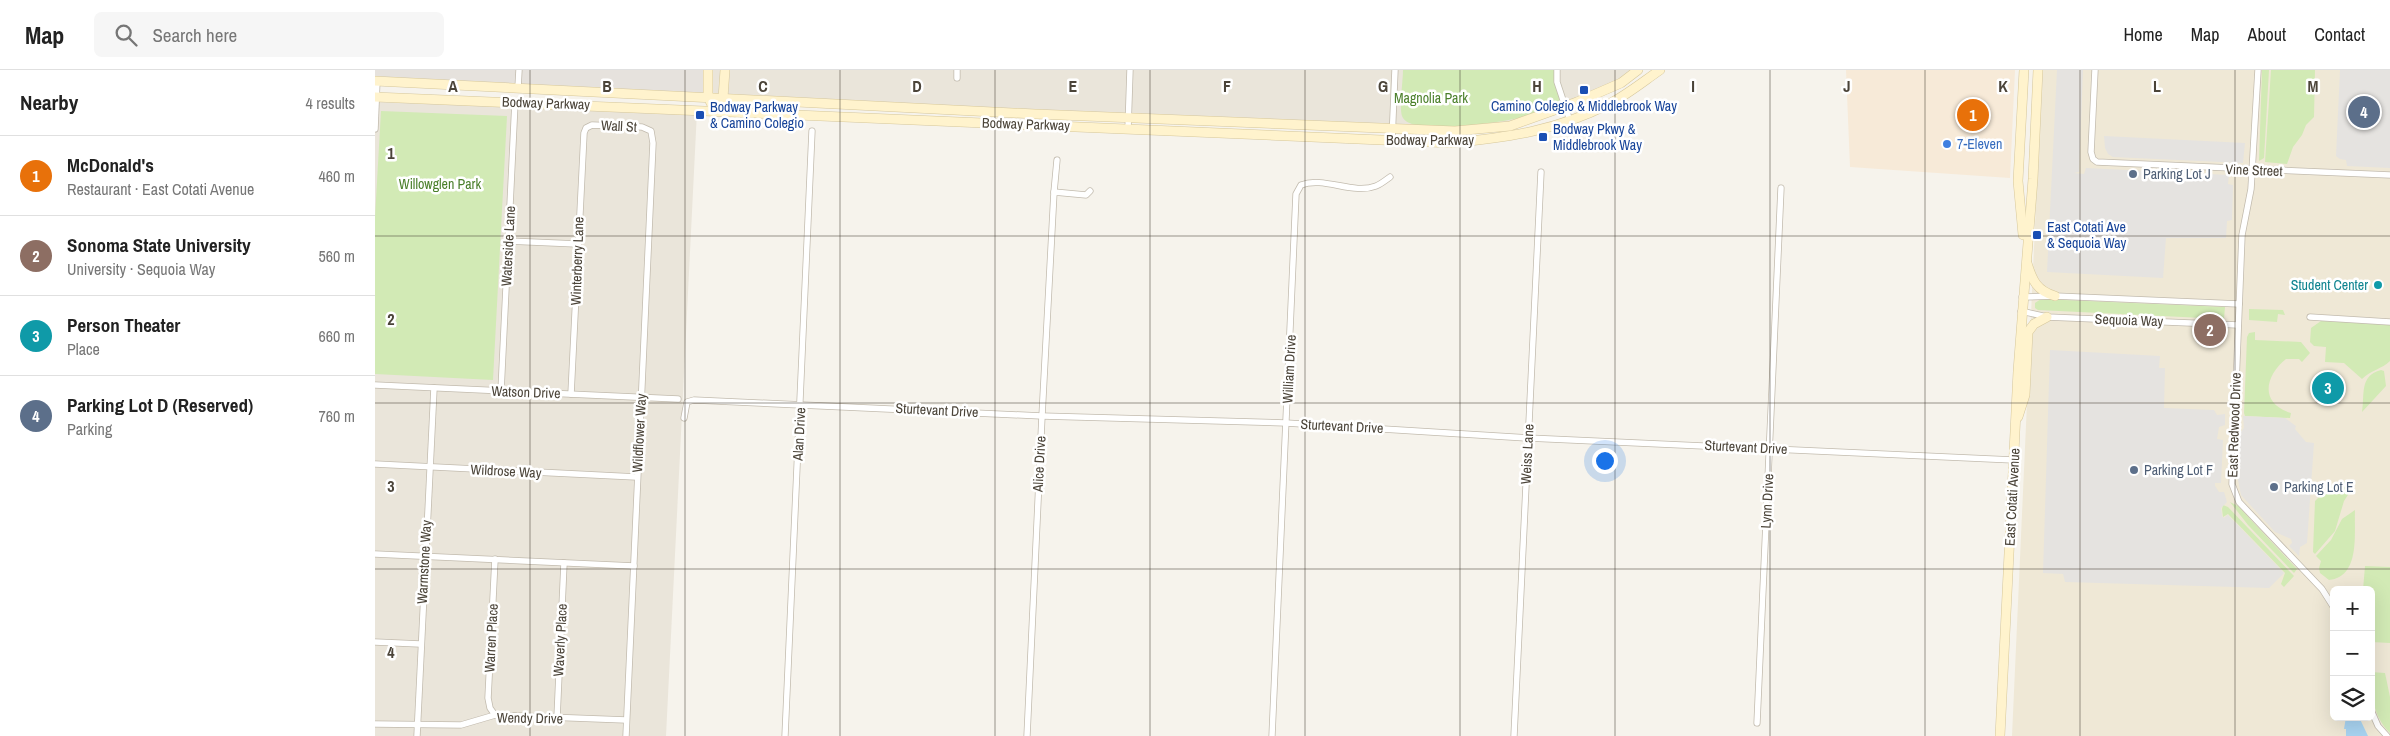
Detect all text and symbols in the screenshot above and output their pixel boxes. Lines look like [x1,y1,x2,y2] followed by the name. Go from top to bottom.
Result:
[94,12,444,57] search box
[25,19,64,51] text: Map
[112,21,140,49] icon: search
[152,22,237,48] text: Search here
[2123,22,2163,47] text: Home
[2191,22,2220,47] text: Map
[2248,22,2286,47] text: About
[2314,22,2365,47] text: Contact
[448,75,458,97] text: A
[602,75,612,97] text: B
[758,75,768,97] text: C
[912,75,922,97] text: D
[1069,75,1078,97] text: E
[1223,75,1231,97] text: F
[1378,75,1388,97] text: G
[1532,75,1542,97] text: H
[1691,75,1695,97] text: I
[1843,75,1851,97] text: J
[1998,75,2008,97] text: K
[2153,75,2161,97] text: L
[2308,75,2319,97] text: M
[1578,84,1590,96] marker: Camino Colegio & Middlebrook Way
[20,88,78,117] text: Nearby
[1394,89,1468,107] park label: Magnolia Park
[305,92,355,114] text: 4 results
[502,92,591,114] street label: Bodway Parkway
[2348,93,2380,131] pin: 4
[1957,96,1989,134] pin: 1
[1491,97,1677,115] place label: Camino Colegio & Middlebrook Way
[710,98,804,132] place label: Bodway Parkway & Camino Colegio
[694,109,706,121] marker: Bodway Parkway & Camino Colegio
[982,113,1071,135] street label: Bodway Parkway
[601,116,637,136] street label: Wall St
[1553,120,1642,154] place label: Bodway Pkwy & Middlebrook Way
[1386,131,1474,149] street label: Bodway Parkway
[1537,131,1549,143] marker: Bodway Pkwy & Middlebrook Way
[1957,135,2002,153] place label: 7-Eleven
[1941,138,1953,150] marker: 7-Eleven
[387,142,395,164] text: 1
[67,152,154,178] text: McDonald's
[2225,160,2283,180] street label: Vine Street
[32,165,40,187] text: 1
[319,165,355,187] text: 460 m
[2143,165,2211,183] place label: Parking Lot J
[2127,168,2139,180] marker: Parking Lot J
[399,175,481,193] park label: Willowglen Park
[67,178,254,200] text: Restaurant · East Cotati Avenue
[497,205,519,287] street label: Waterside Lane
[566,216,588,306] street label: Winterberry Lane
[2047,218,2127,252] place label: East Cotati Ave & Sequoia Way
[2031,229,2043,241] marker: East Cotati Ave & Sequoia Way
[67,232,251,258] text: Sonoma State University
[32,245,40,267] text: 2
[319,245,355,267] text: 560 m
[67,258,215,280] text: University · Sequoia Way
[2291,276,2368,294] place label: Student Center
[2372,279,2384,291] marker: Student Center
[387,308,395,330] text: 2
[2094,310,2164,330] street label: Sequoia Way
[2194,311,2226,349] pin: 2
[67,312,180,338] text: Person Theater
[32,325,40,347] text: 3
[319,325,355,347] text: 660 m
[1278,334,1300,404] street label: William Drive
[67,338,100,360] text: Place
[2312,369,2344,407] pin: 3
[2223,372,2245,478] street label: East Redwood Drive
[491,382,561,402] street label: Watson Drive
[67,392,253,418] text: Parking Lot D (Reserved)
[628,393,650,473] street label: Wildflower Way
[895,399,979,421] street label: Sturtevant Drive
[32,405,40,427] text: 4
[319,405,355,427] text: 760 m
[789,407,809,462] street label: Alan Drive
[1300,415,1384,437] street label: Sturtevant Drive
[67,418,112,440] text: Parking
[1516,423,1538,485] street label: Weiss Lane
[1028,435,1049,494] street label: Alice Drive
[1704,436,1788,458] street label: Sturtevant Drive
[1592,448,1618,474] your location
[2000,448,2024,546] street label: East Cotati Avenue
[470,460,542,482] street label: Wildrose Way
[2144,461,2213,479] place label: Parking Lot F
[2128,464,2140,476] marker: Parking Lot F
[1757,473,1777,529] street label: Lynn Drive
[387,475,395,497] text: 3
[2284,478,2354,496] place label: Parking Lot E
[2268,481,2280,493] marker: Parking Lot E
[413,519,435,604] street label: Warmstone Way
[2330,586,2375,721] map controls
[2330,586,2375,631] button: +
[480,603,502,673] street label: Warren Place
[549,603,571,677] street label: Waverly Place
[2330,631,2375,676] button: −
[387,641,395,663] text: 4
[2330,676,2375,721] button: layers
[497,708,563,728] street label: Wendy Drive

